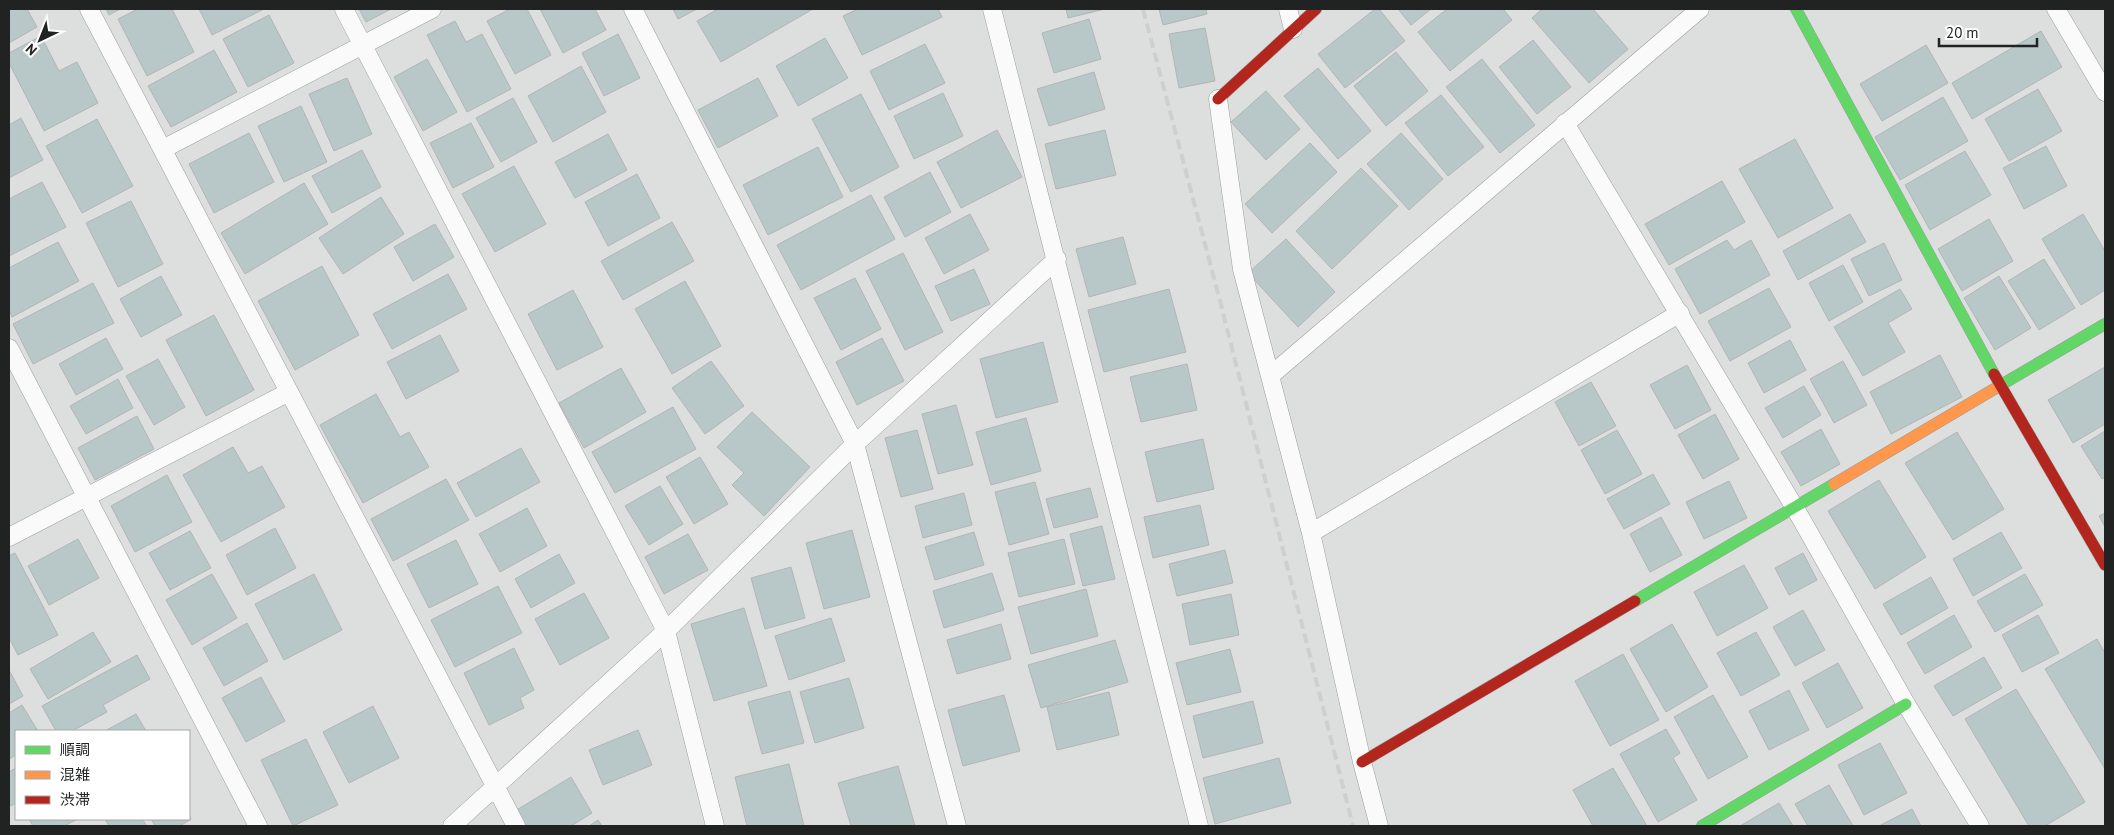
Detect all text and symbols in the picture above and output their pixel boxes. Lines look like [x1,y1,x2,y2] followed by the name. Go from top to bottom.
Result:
[15,15,65,65] north arrow
[1939,15,2036,47] scale bar
[1946,23,1979,42] text: 20 m
[22,40,41,59] text: N
[15,730,190,820] legend
[60,740,90,759] text: 順調
[60,765,90,784] text: 混雑
[60,790,90,809] text: 渋滞

